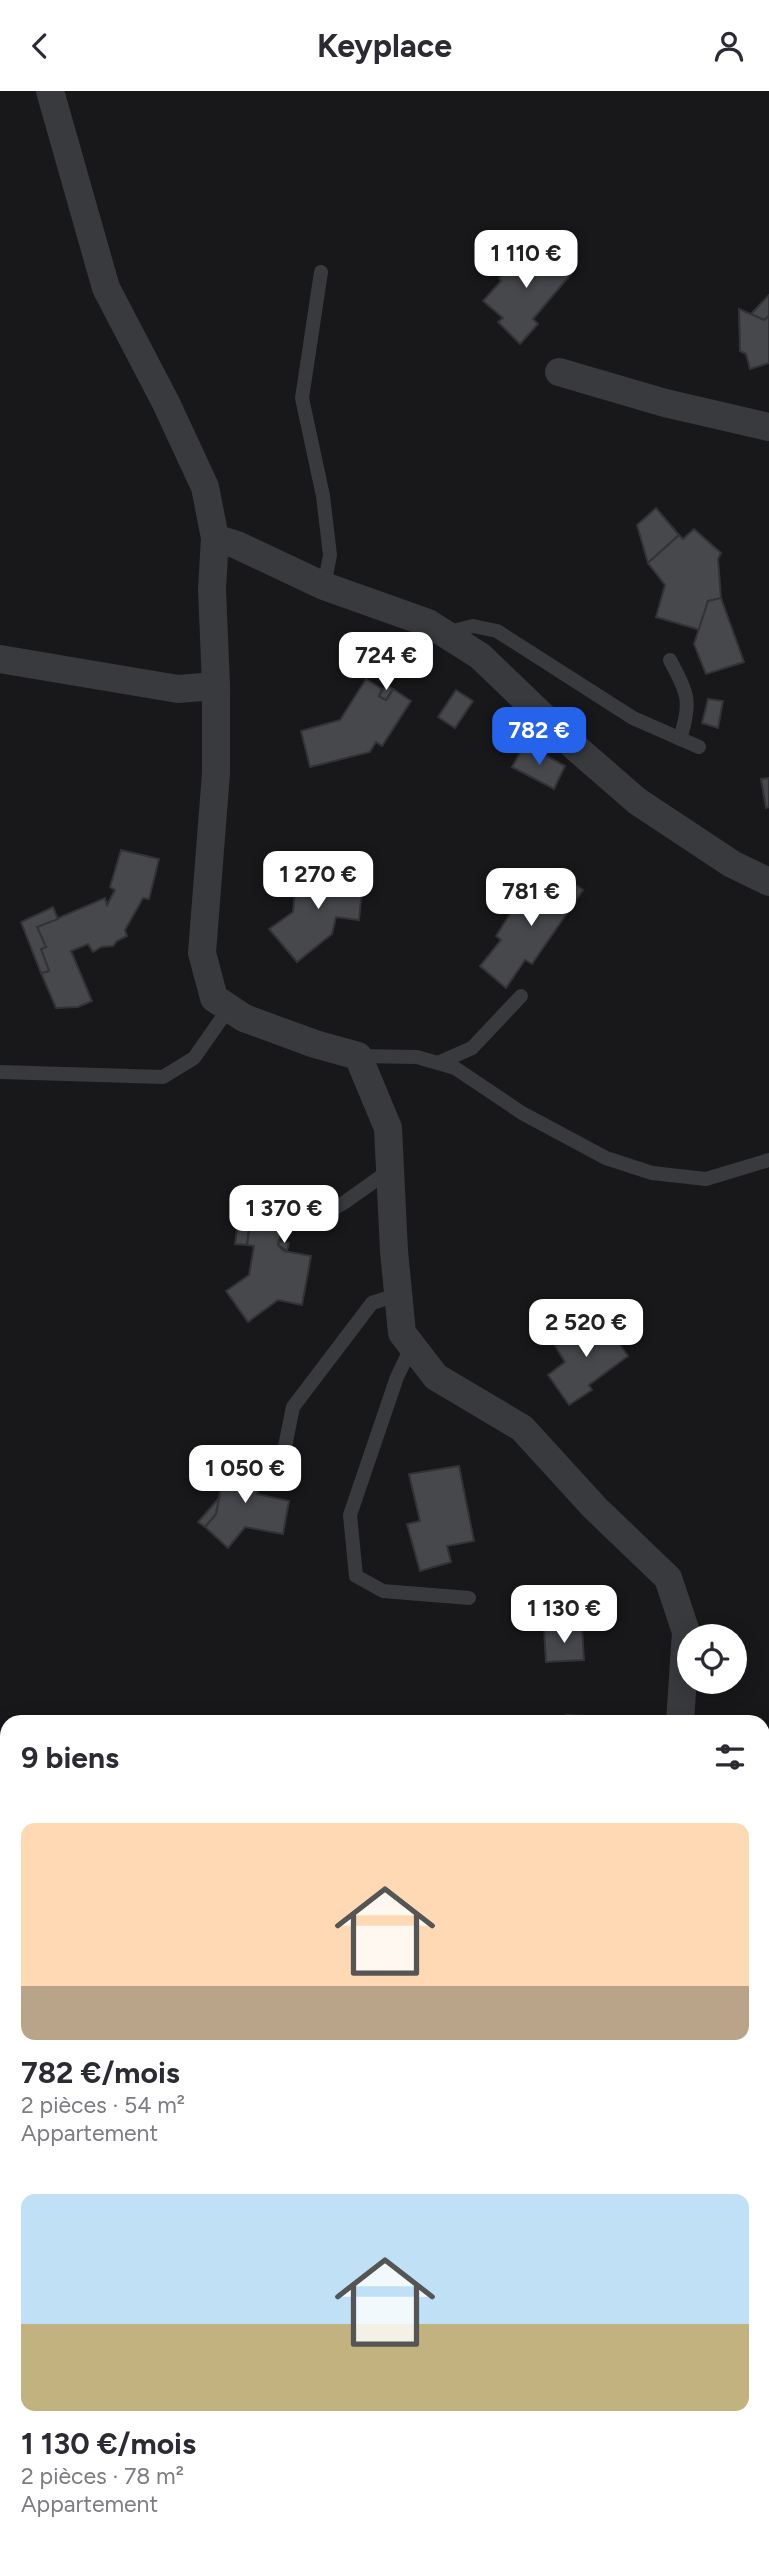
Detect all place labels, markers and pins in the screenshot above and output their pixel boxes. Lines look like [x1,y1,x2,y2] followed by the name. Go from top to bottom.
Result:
[461,231,591,290] pin: 1 110 €
[337,633,435,692] pin: 724 €
[490,707,588,767] pin: 782 €
[253,851,383,911] pin: 1 270 €
[482,869,580,928] pin: 781 €
[219,1185,349,1245] pin: 1 370 €
[521,1299,651,1359] pin: 2 520 €
[180,1445,310,1505] pin: 1 050 €
[499,1585,629,1645] pin: 1 130 €

